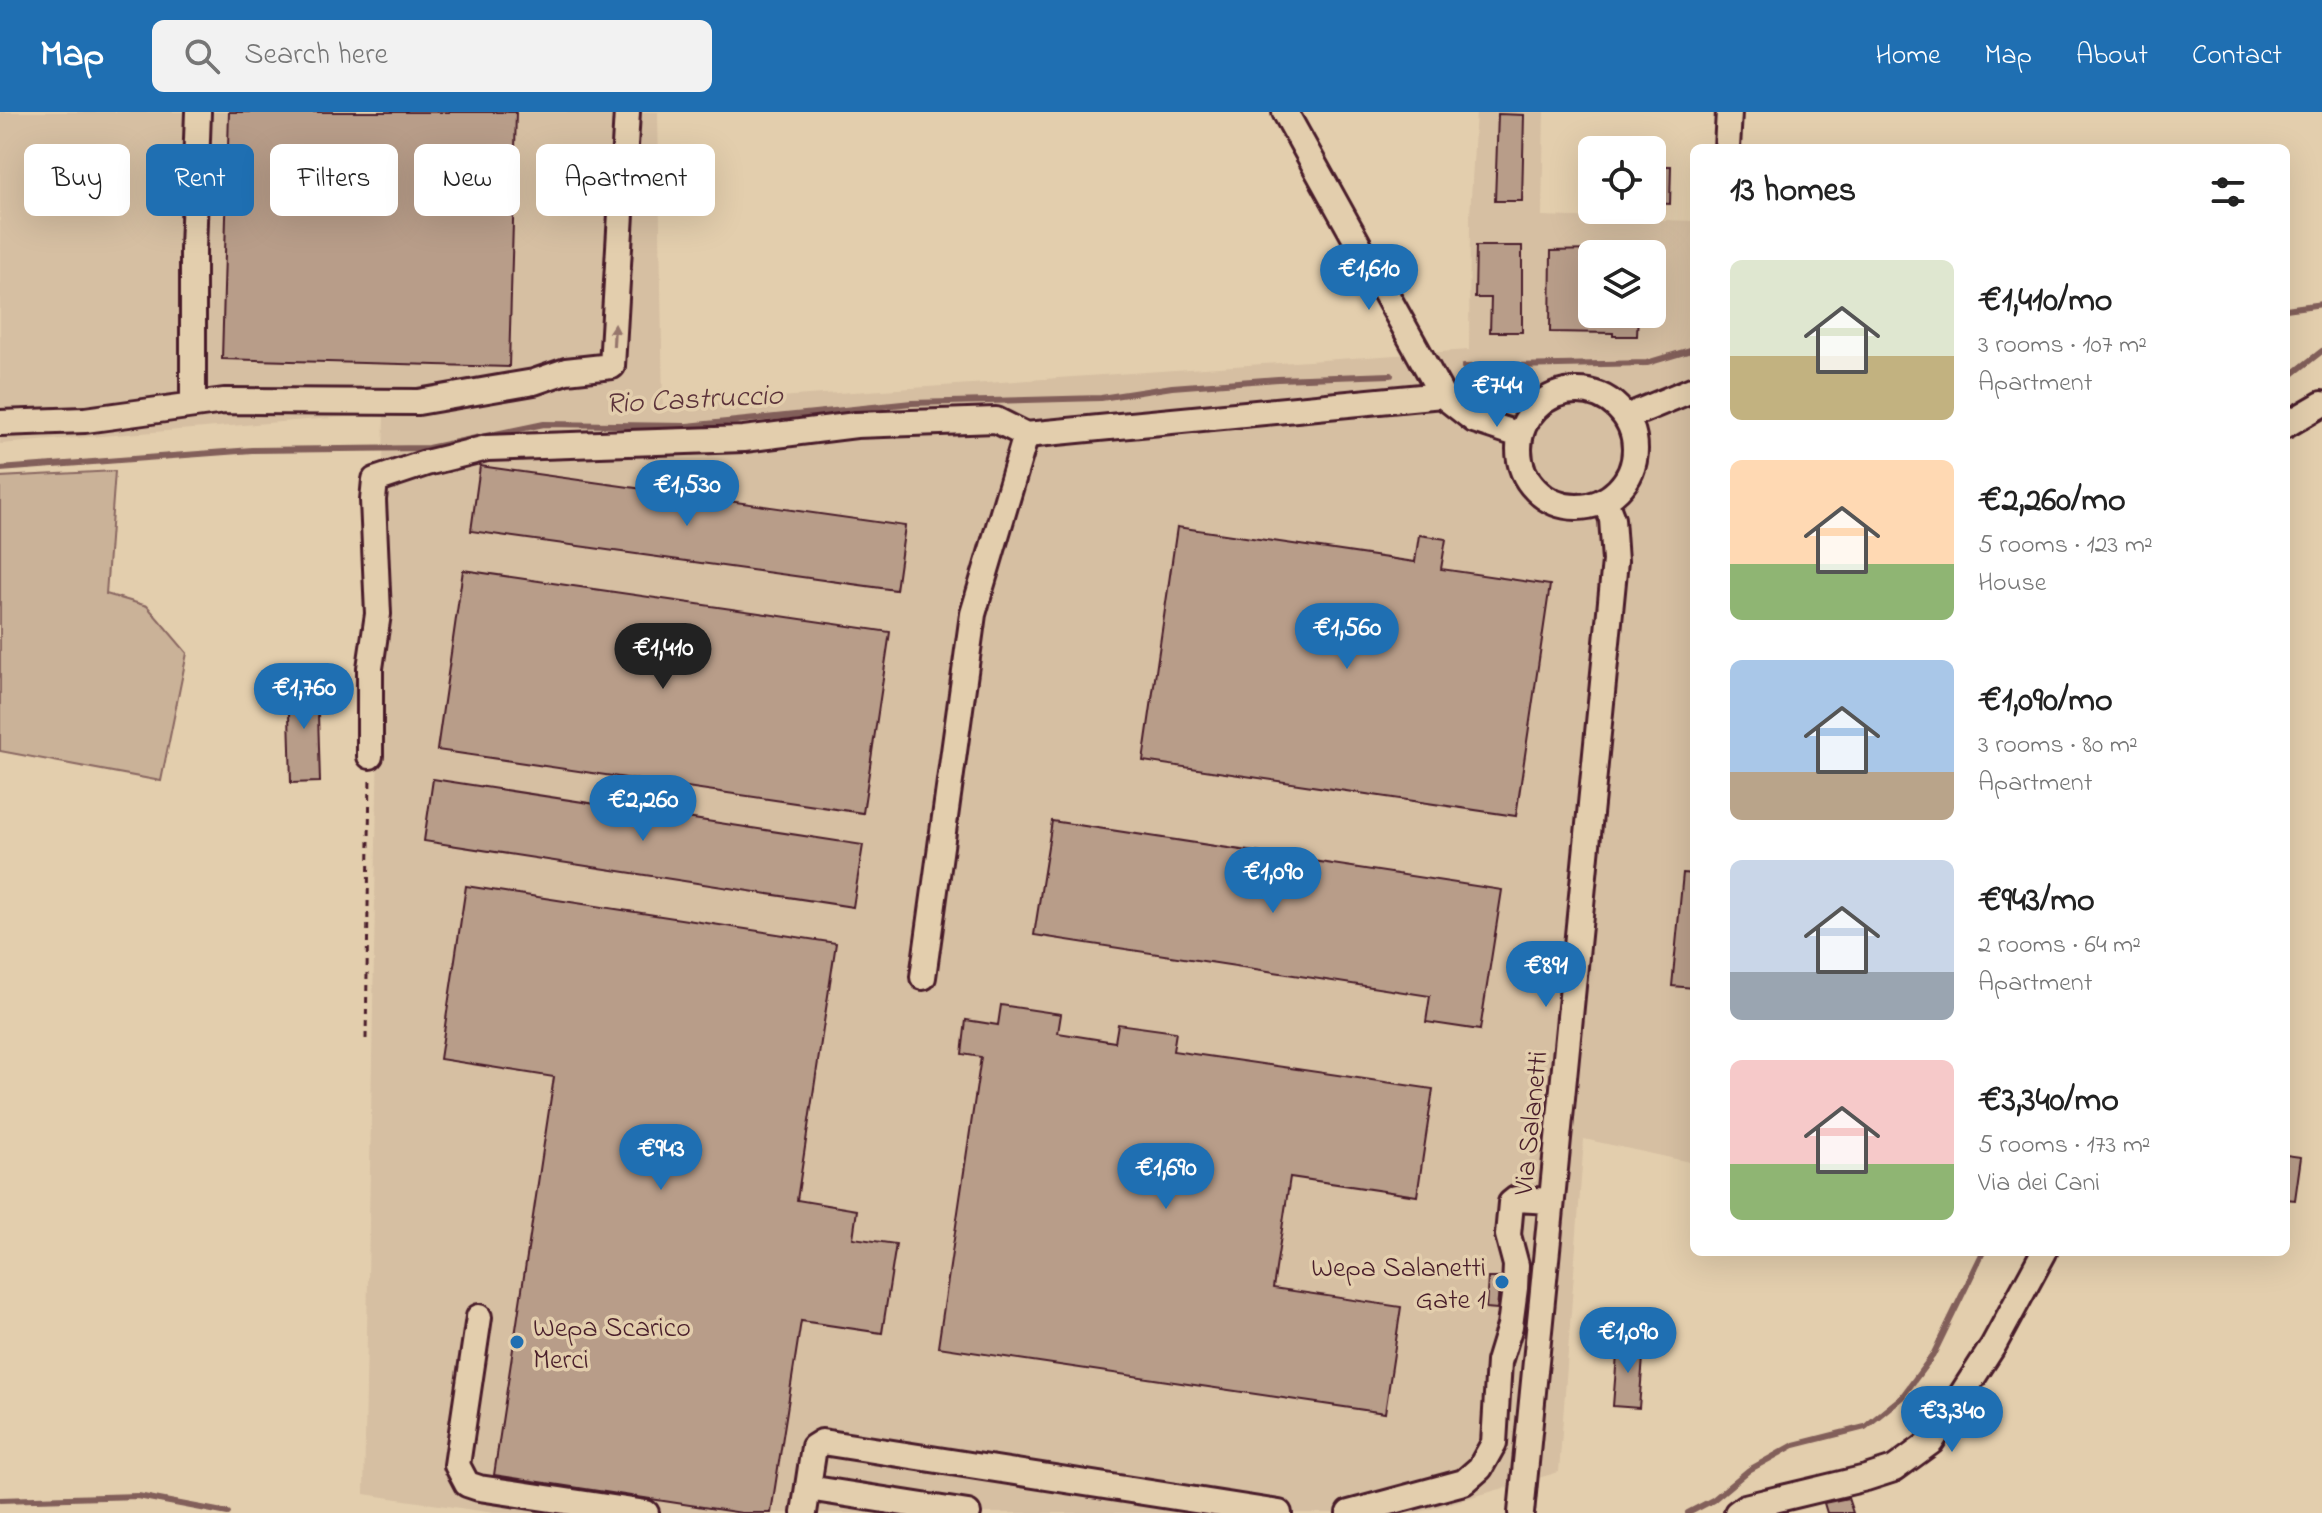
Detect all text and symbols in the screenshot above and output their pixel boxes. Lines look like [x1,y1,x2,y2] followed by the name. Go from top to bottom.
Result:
[152,20,712,92] search box
[40,28,104,84] text: Map
[180,34,224,78] icon: search
[244,34,388,78] text: Search here
[1875,36,1941,77] text: Home
[1985,36,2032,77] text: Map
[2076,36,2148,77] text: About
[2192,36,2282,77] text: Contact
[1578,136,1666,328] map controls
[1578,136,1666,224] button: locate
[24,144,130,216] chip: Buy
[146,144,254,216] chip: Rent
[270,144,398,216] chip: Filters
[414,144,520,216] chip: New
[536,144,715,216] chip: Apartment
[1730,167,1856,217] text: 13 homes
[2206,170,2250,214] icon: filters
[1578,240,1666,328] button: layers
[1304,244,1434,312] pin: €1,610
[1338,251,1400,289] text: €1,610
[1978,277,2112,327] text: €1,410/mo
[1794,292,1890,388] icon: home
[607,322,620,347] one-way arrow
[1978,327,2147,365] text: 3 rooms · 107 m²
[1450,361,1544,429] pin: €744
[1978,365,2092,403] text: Apartment
[1472,368,1522,406] text: €744
[605,374,785,428] water label: Rio Castruccio
[622,460,752,528] pin: €1,530
[653,467,721,505] text: €1,530
[1978,477,2126,527] text: €2,260/mo
[1794,492,1890,588] icon: home
[1978,527,2153,565] text: 5 rooms · 123 m²
[1978,565,2046,603] text: House
[1282,603,1412,671] pin: €1,560
[1313,610,1381,648] text: €1,560
[598,623,728,691] pin: €1,410
[632,630,694,668] text: €1,410
[239,663,369,731] pin: €1,760
[272,670,336,708] text: €1,760
[1978,677,2113,727] text: €1,090/mo
[1794,692,1890,788] icon: home
[1978,727,2138,765] text: 3 rooms · 80 m²
[1978,765,2092,803] text: Apartment
[578,775,708,843] pin: €2,260
[607,782,679,820] text: €2,260
[1208,847,1338,915] pin: €1,090
[1242,854,1304,892] text: €1,090
[1978,877,2095,927] text: €943/mo
[1794,892,1890,988] icon: home
[1978,927,2141,965] text: 2 rooms · 64 m²
[1499,941,1593,1009] pin: €891
[1524,948,1568,986] text: €891
[1978,965,2092,1003] text: Apartment
[1504,1049,1560,1199] street label: Via Salanetti
[1978,1077,2119,1127] text: €3,340/mo
[1794,1092,1890,1188] icon: home
[614,1124,708,1192] pin: €943
[1978,1127,2151,1165] text: 5 rooms · 173 m²
[637,1131,685,1169] text: €943
[1101,1143,1231,1211] pin: €1,690
[1135,1150,1197,1188] text: €1,690
[1978,1165,2100,1203] text: Via dei Cani
[1311,1249,1486,1322] place label: Wepa Salanetti Gate 1
[1493,1273,1511,1291] marker: Wepa Salanetti Gate 1
[1563,1307,1693,1375] pin: €1,090
[533,1309,691,1382] place label: Wepa Scarico Merci
[1597,1314,1659,1352] text: €1,090
[508,1333,526,1351] marker: Wepa Scarico Merci
[1887,1386,2017,1454] pin: €3,340
[1919,1393,1985,1431] text: €3,340

